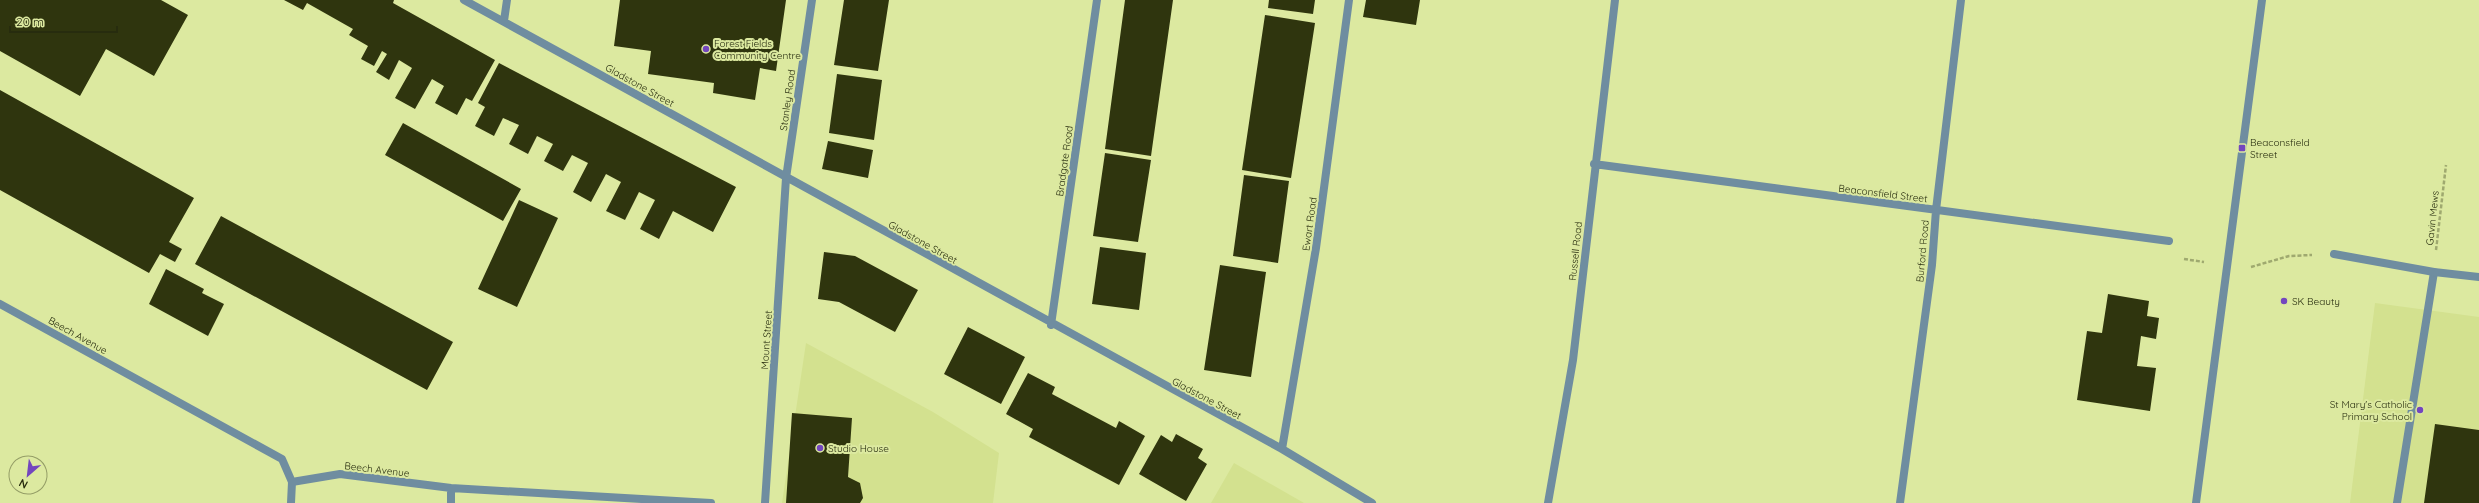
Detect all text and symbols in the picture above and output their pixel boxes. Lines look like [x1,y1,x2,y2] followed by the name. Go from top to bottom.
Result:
[10,8,117,34] scale bar
[16,14,44,29] text: 20 m
[714,37,801,62] place label: Forest Fields Community Centre
[701,44,711,54] marker: Forest Fields Community Centre
[603,61,677,110] street label: Gladstone Street
[777,69,798,132] street label: Stanley Road
[1053,125,1076,197] street label: Bradgate Road
[2250,136,2310,161] place label: Beaconsfield Street
[2237,143,2247,153] marker: Beaconsfield Street
[1838,182,1929,205] street label: Beaconsfield Street
[2423,190,2442,246] street label: Gavin Mews
[1299,196,1320,252] street label: Ewart Road
[886,218,960,267] street label: Gladstone Street
[1913,219,1932,283] street label: Burford Road
[1566,221,1585,281] street label: Russell Road
[2292,295,2340,308] place label: SK Beauty
[2279,296,2289,306] marker: SK Beauty
[758,309,775,370] street label: Mount Street
[46,314,110,357] street label: Beech Avenue
[1170,375,1244,423] street label: Gladstone Street
[2330,398,2412,423] place label: St Mary's Catholic Primary School
[2415,405,2425,415] marker: St Mary's Catholic Primary School
[828,442,889,455] place label: Studio House
[815,443,825,453] marker: Studio House
[8,455,48,495] north arrow
[344,459,411,480] street label: Beech Avenue
[16,476,30,492] text: N

